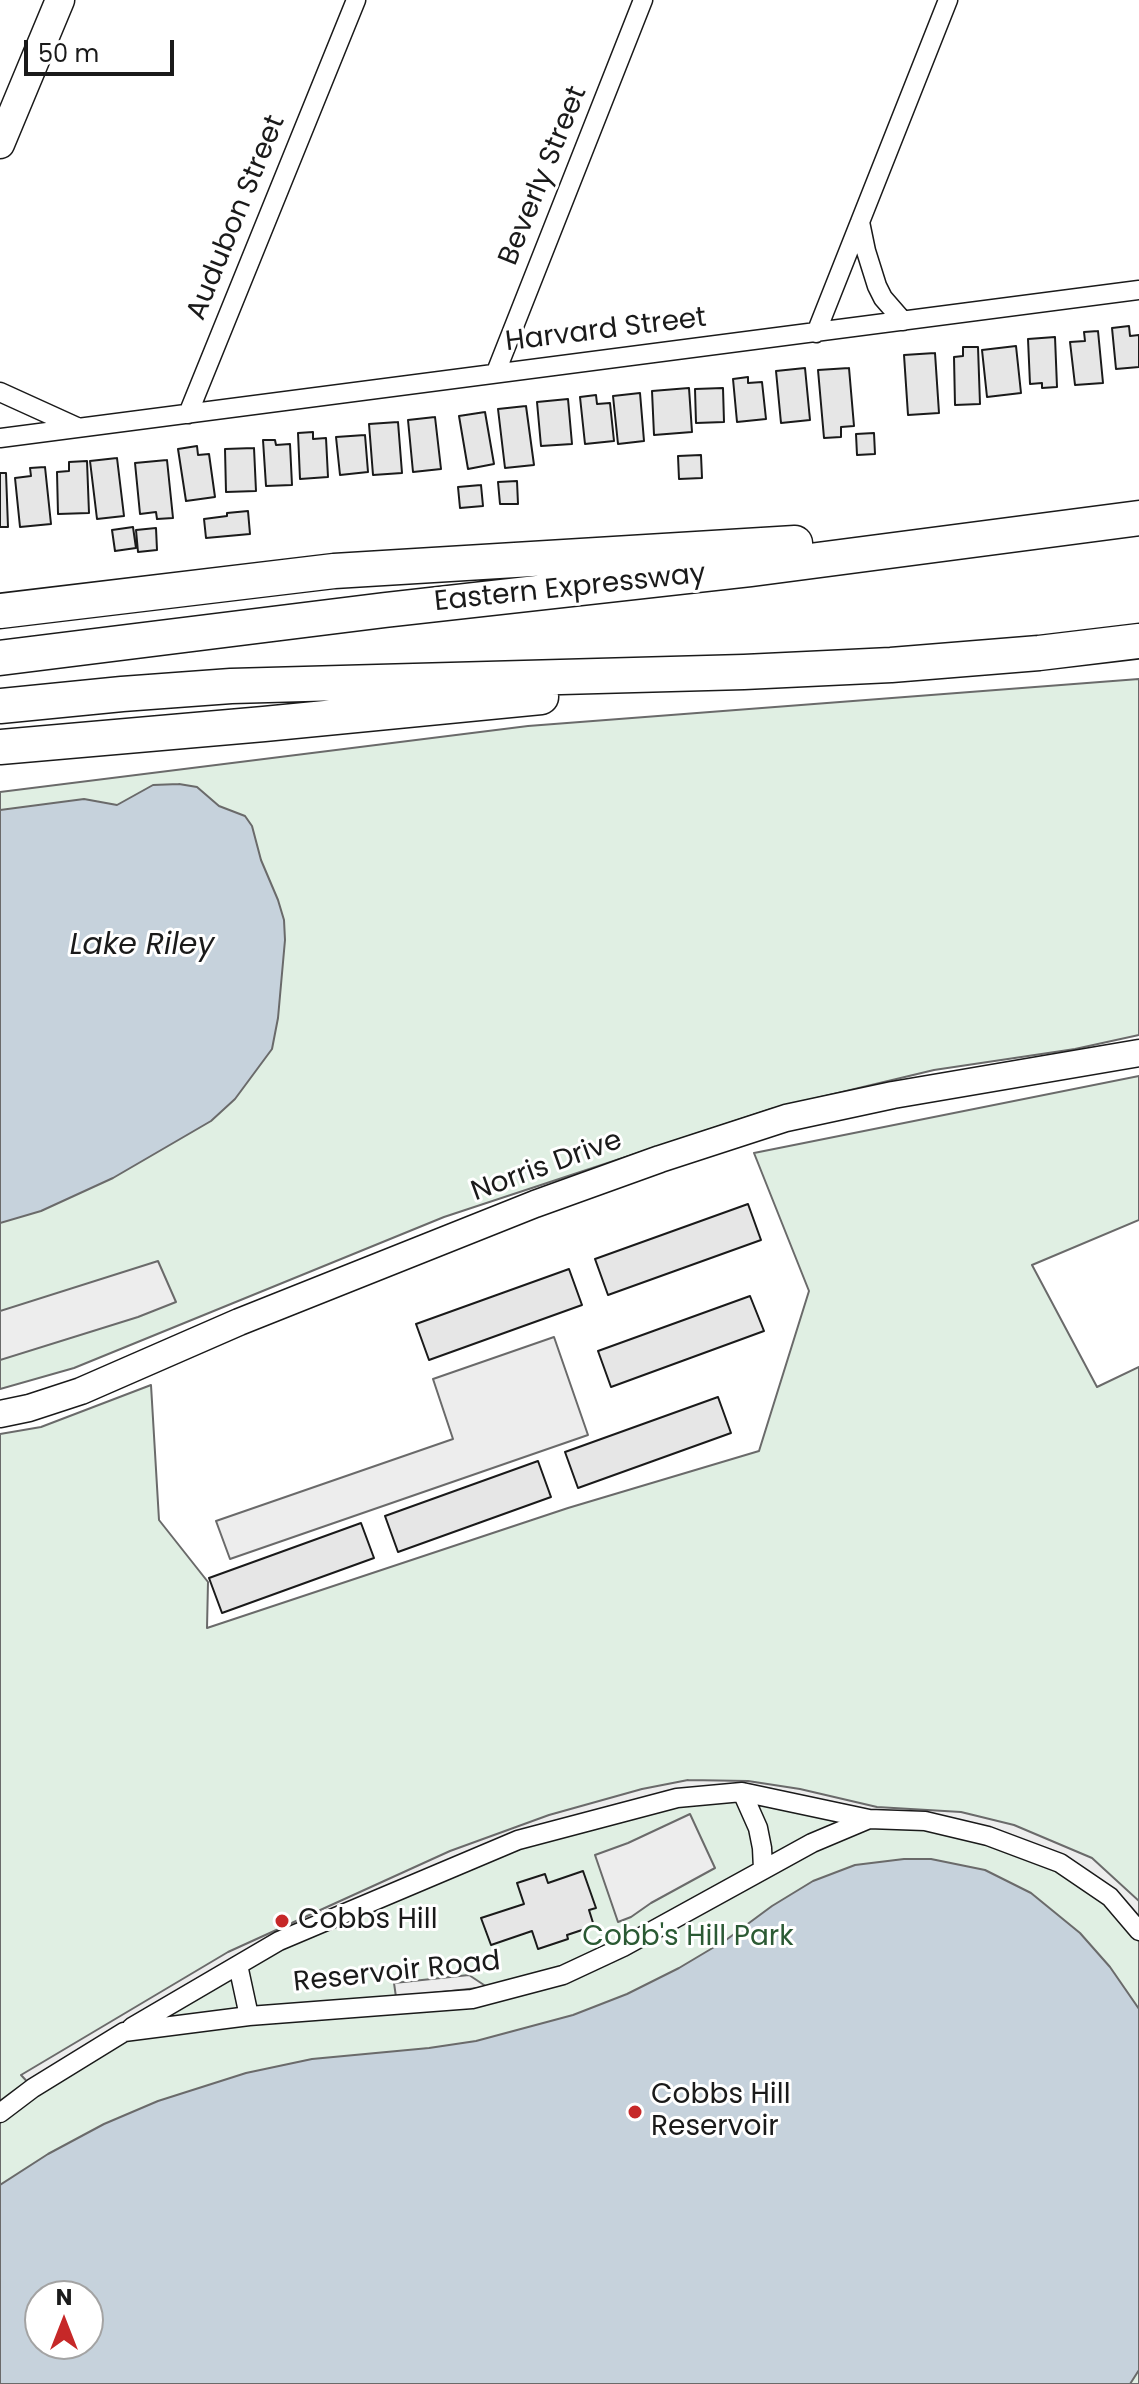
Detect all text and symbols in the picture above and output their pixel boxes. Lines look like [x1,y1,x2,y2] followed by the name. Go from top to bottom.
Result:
[28,24,178,74] scale bar
[38,37,99,70] text: 50 m
[493,82,595,270] street label: Beverly Street
[181,111,293,325] street label: Audubon Street
[504,302,708,360] street label: Harvard Street
[433,558,707,620] street label: Eastern Expressway
[70,928,214,964] water label: Lake Riley
[467,1124,627,1210] street label: Norris Drive
[298,1904,438,1938] place label: Cobbs Hill
[273,1912,291,1930] marker: Cobbs Hill
[582,1921,794,1955] park label: Cobb's Hill Park
[292,1945,502,2001] street label: Reservoir Road
[651,2079,791,2145] place label: Cobbs Hill Reservoir
[626,2103,644,2121] marker: Cobbs Hill Reservoir
[24,2280,104,2360] north arrow
[56,2282,72,2313] text: N

